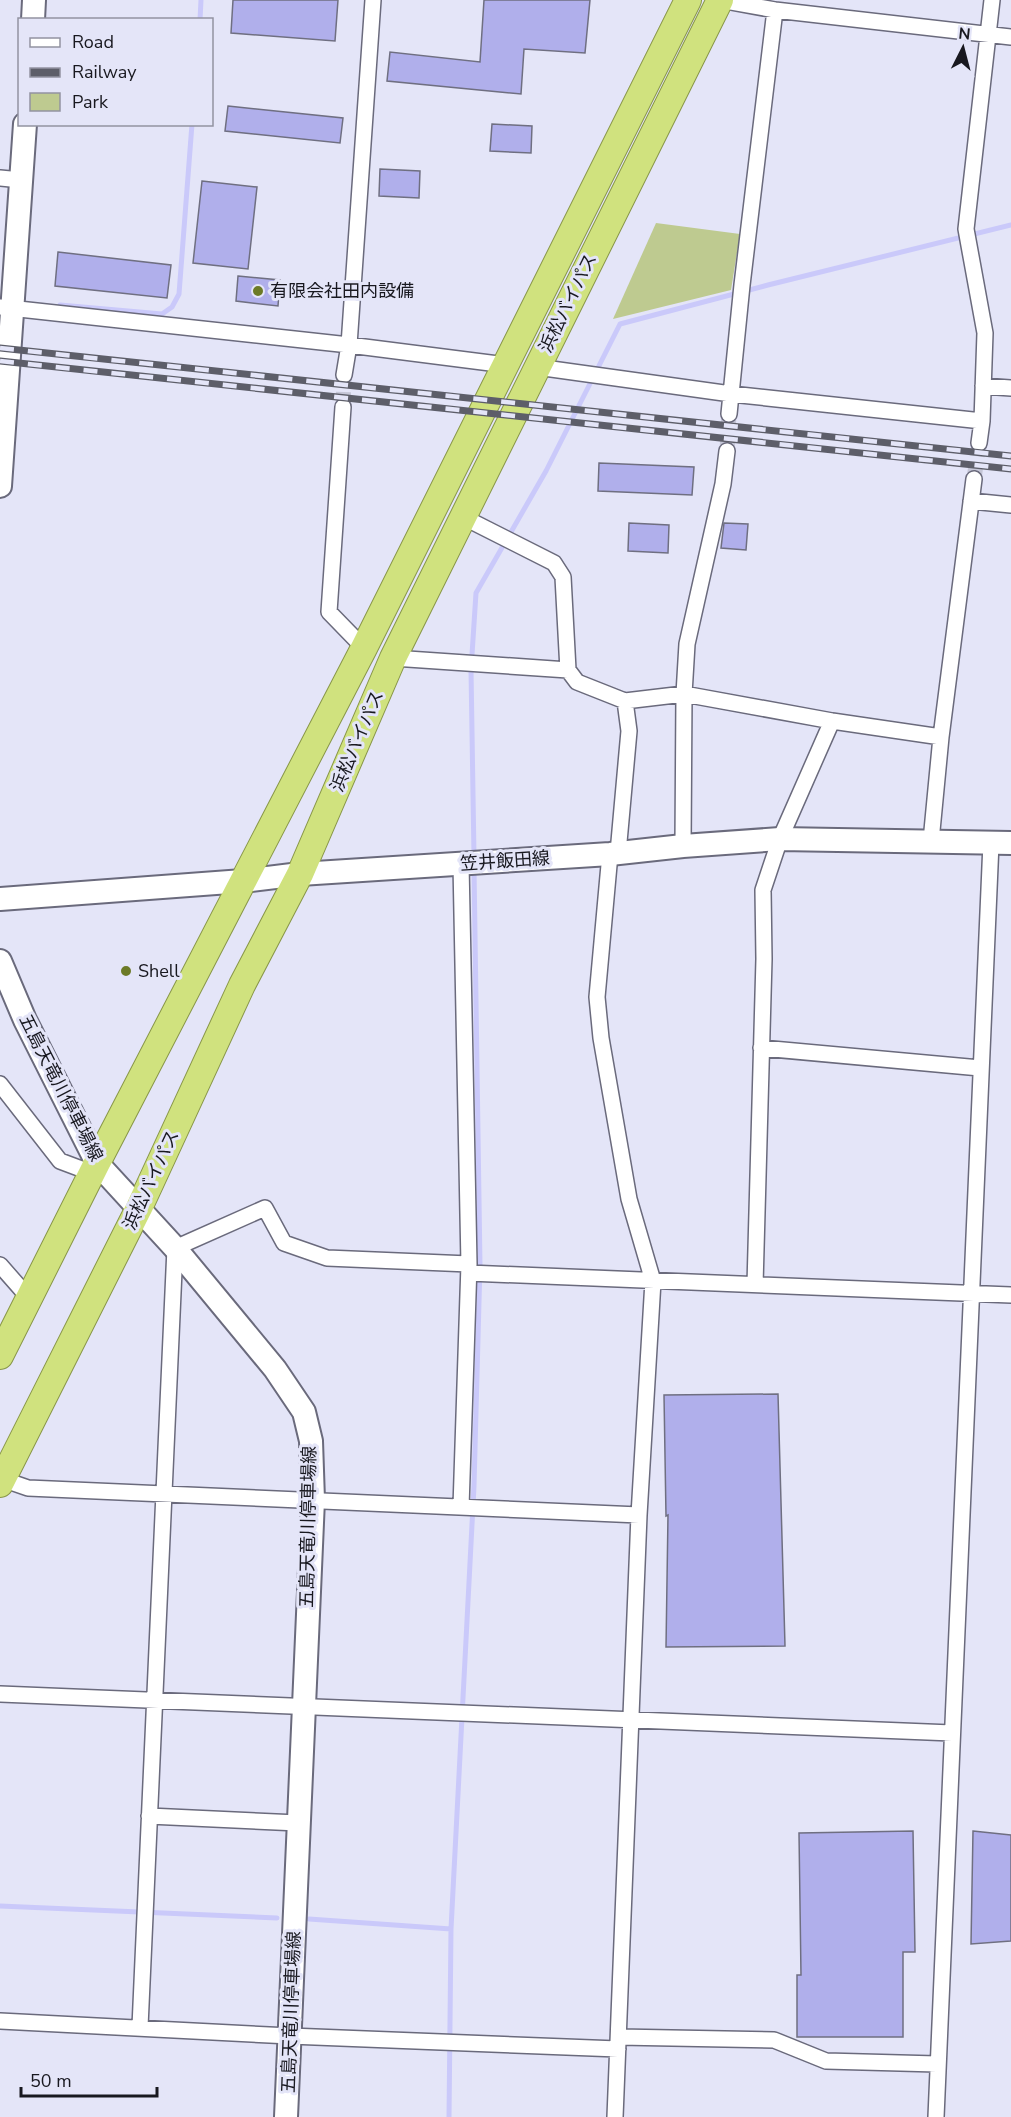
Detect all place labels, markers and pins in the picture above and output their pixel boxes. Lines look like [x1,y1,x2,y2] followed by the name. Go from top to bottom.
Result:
[270,279,414,303] place label: 有限会社田内設備
[251,284,265,298] marker: 有限会社田内設備
[138,959,180,983] place label: Shell
[119,964,133,978] marker: Shell

